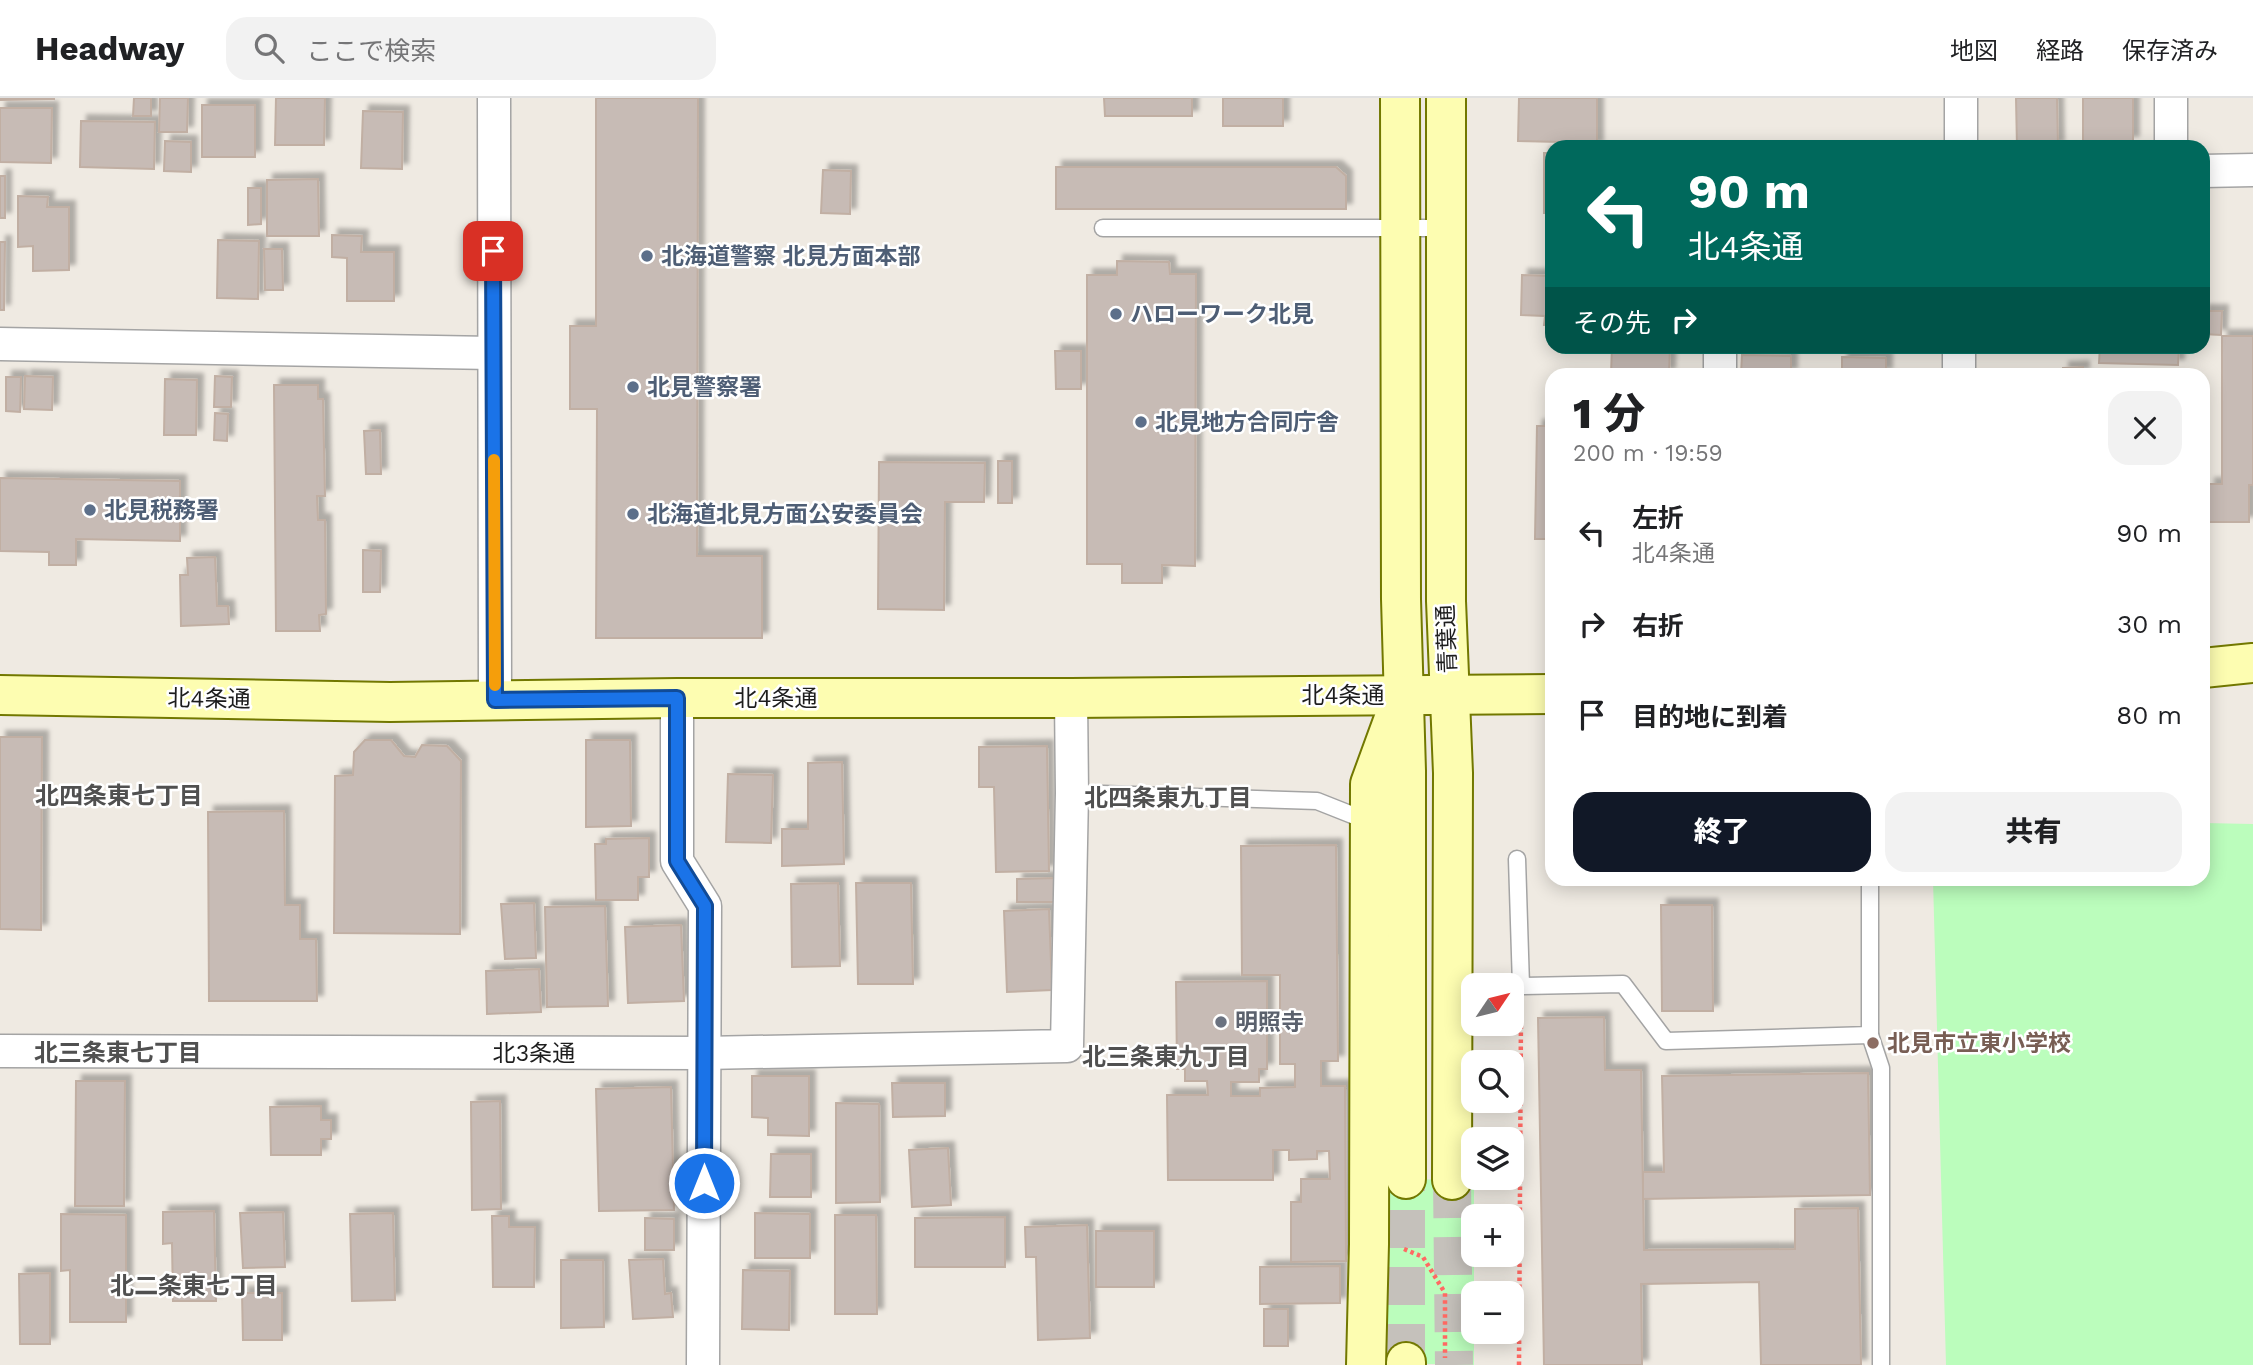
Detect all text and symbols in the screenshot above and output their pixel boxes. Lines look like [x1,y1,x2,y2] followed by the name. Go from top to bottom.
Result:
[226,17,716,80] search box
[35,29,184,68] text: Headway
[250,29,288,67] icon: search
[306,36,436,66] text: ここで検索
[1950,37,1998,65] text: 地図
[2036,37,2084,65] text: 経路
[2122,37,2218,65] text: 保存済み
[1688,162,1810,220] text: 90 m
[1573,168,1664,259] icon: left
[463,221,523,281] pin
[1688,228,1804,266] text: 北4条通
[474,232,512,270] icon: arrive
[661,243,921,270] place label: 北海道警察 北見方面本部
[639,248,655,264] marker: 北海道警察 北見方面本部
[1130,301,1314,328] place label: ハローワーク北見
[1665,301,1703,339] icon: right
[1108,306,1124,322] marker: ハローワーク北見
[1573,308,1651,338] text: その先
[647,374,762,401] place label: 北見警察署
[625,379,641,395] marker: 北見警察署
[1573,389,1645,438] text: 1 分
[2108,391,2182,465] button: close
[1155,409,1339,436] place label: 北見地方合同庁舎
[1133,414,1149,430] marker: 北見地方合同庁舎
[1573,440,1723,467] text: 200 m · 19:59
[104,497,219,524] place label: 北見税務署
[647,501,923,528] place label: 北海道北見方面公安委員会
[82,502,98,518] marker: 北見税務署
[1632,503,1684,533] text: 左折
[625,506,641,522] marker: 北海道北見方面公安委員会
[1573,514,1611,552] icon: left
[2116,518,2182,548] text: 90 m
[1632,540,1715,567] text: 北4条通
[1432,604,1462,674] street label: 青葉通
[1573,605,1611,643] icon: right
[2117,609,2182,639] text: 30 m
[1632,611,1684,641] text: 右折
[1301,682,1385,709] street label: 北4条通
[167,685,251,713] street label: 北4条通
[734,685,818,712] street label: 北4条通
[1573,696,1611,734] icon: arrive
[2116,700,2182,730] text: 80 m
[1632,702,1788,732] text: 目的地に到着
[35,782,203,810] district label: 北四条東七丁目
[1084,784,1252,812] district label: 北四条東九丁目
[1573,792,1871,872] button: 終了
[1885,792,2182,872] button: 共有
[1461,973,1524,1036] north arrow
[1461,973,1524,1344] map controls
[1235,1009,1304,1036] place label: 明照寺
[1213,1014,1229,1030] marker: 明照寺
[1887,1030,2071,1057] place label: 北見市立東小学校
[1865,1035,1881,1051] marker: 北見市立東小学校
[34,1039,202,1067] district label: 北三条東七丁目
[493,1040,575,1067] street label: 北3条通
[1082,1043,1250,1071] district label: 北三条東九丁目
[1461,1050,1524,1113] button: search
[1461,1127,1524,1190] button: layers
[667,1146,741,1220] position arrow
[1461,1204,1524,1267] button: +
[110,1272,278,1300] district label: 北二条東七丁目
[1461,1281,1524,1344] button: −

